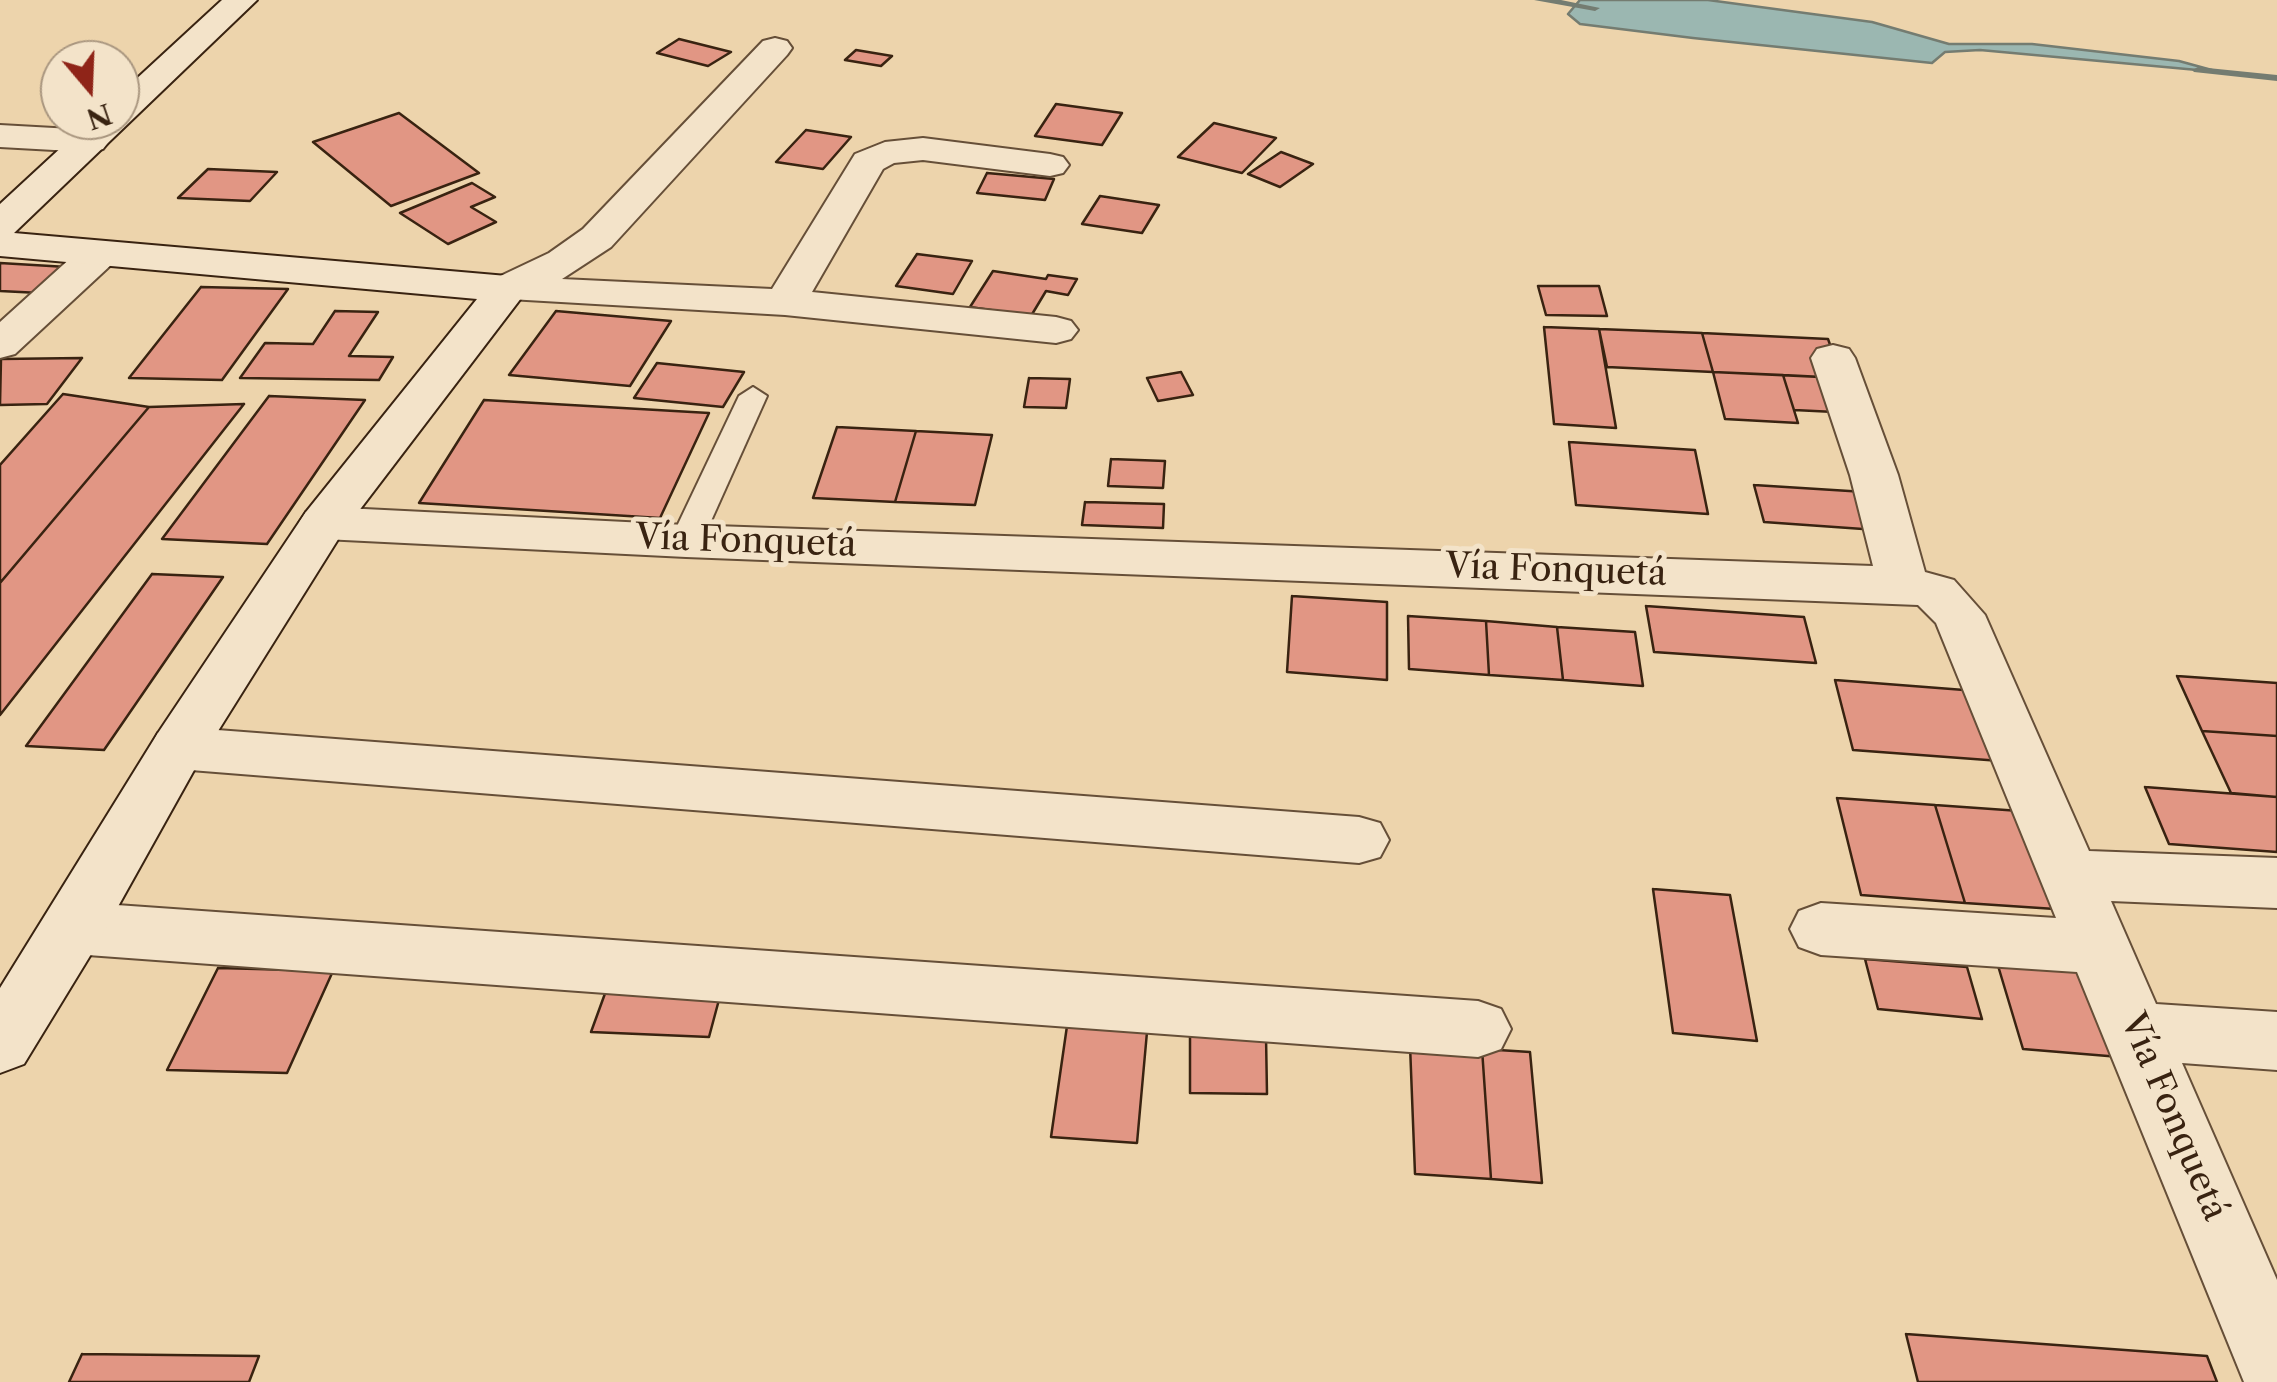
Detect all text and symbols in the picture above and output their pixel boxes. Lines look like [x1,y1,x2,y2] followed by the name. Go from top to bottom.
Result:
[40,40,140,140] north arrow
[82,96,116,137] text: N
[635,517,857,567] street label: Vía Fonquetá
[1445,546,1667,596] street label: Vía Fonquetá
[2110,1007,2236,1227] street label: Vía Fonquetá

